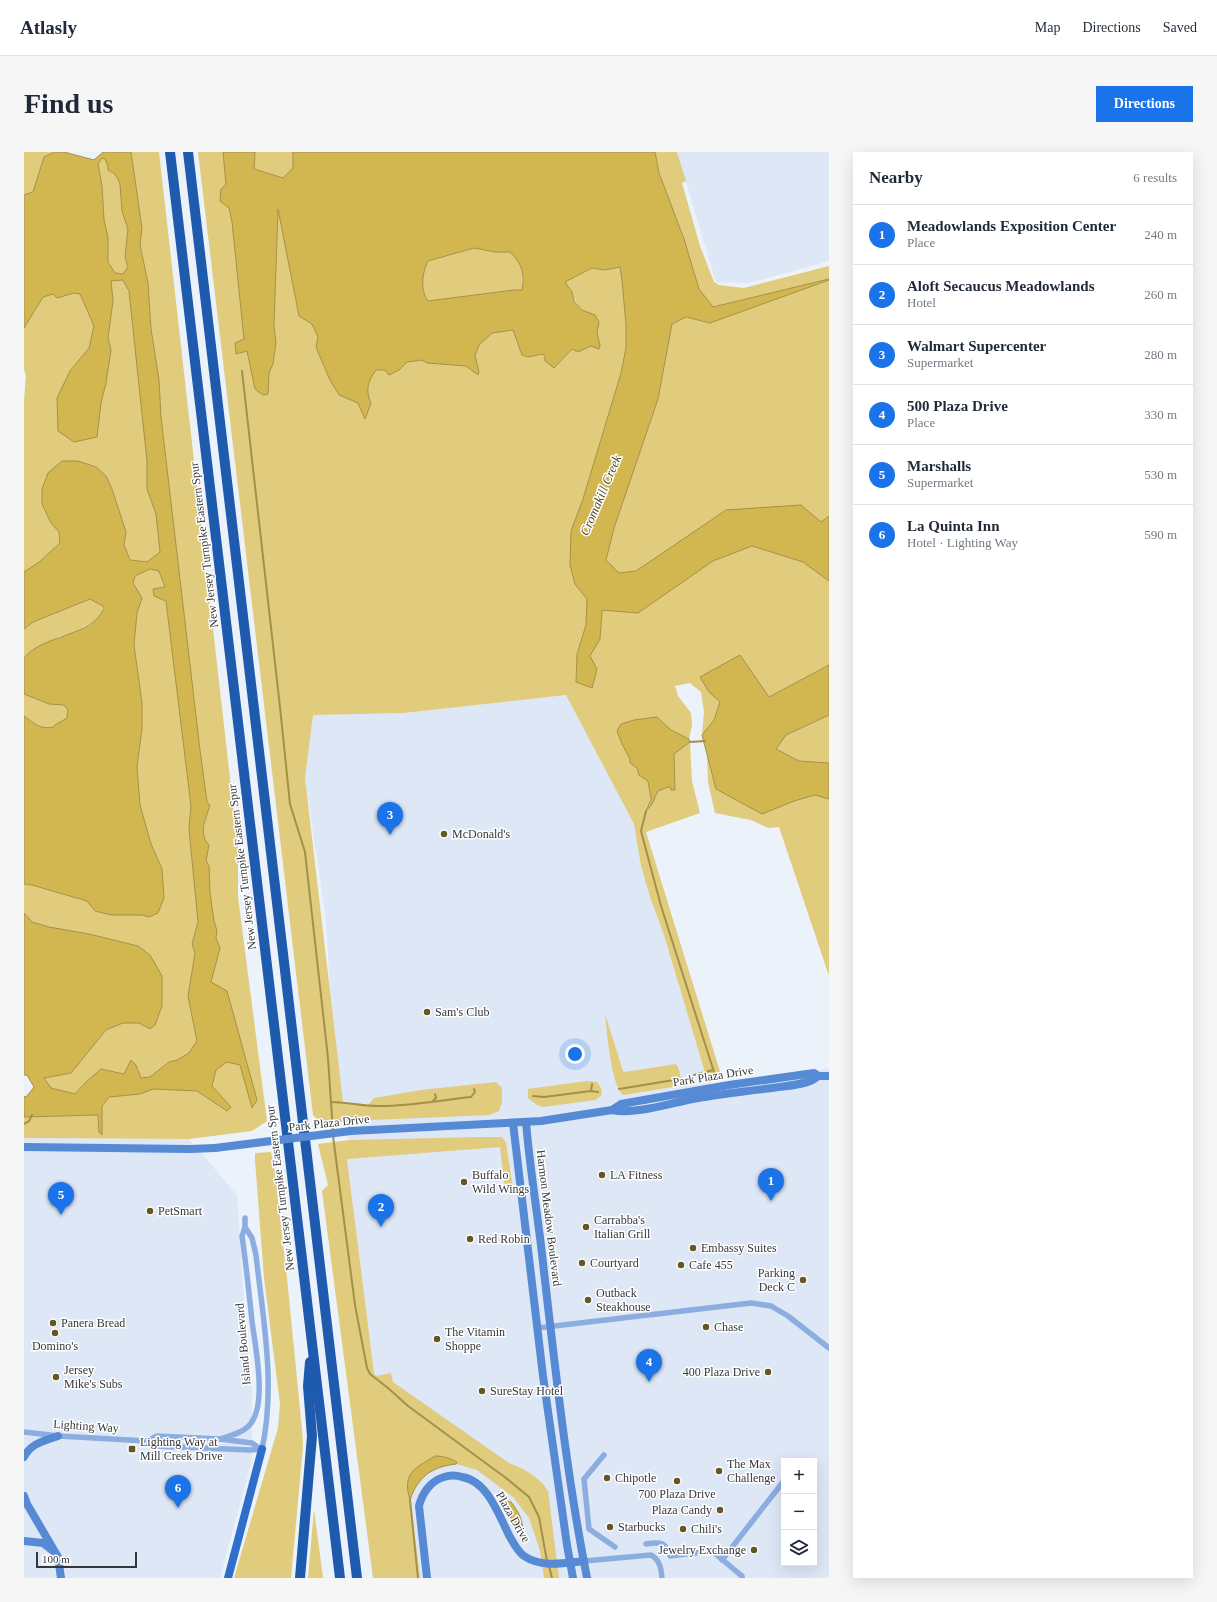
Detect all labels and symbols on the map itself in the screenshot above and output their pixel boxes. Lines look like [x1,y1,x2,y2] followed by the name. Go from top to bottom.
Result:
[577,452,624,538] water label: Cromakill Creek
[187,461,221,629] street label: New Jersey Turnpike Eastern Spur
[225,783,259,951] street label: New Jersey Turnpike Eastern Spur
[377,802,403,835] pin: 3
[452,827,510,841] place label: McDonald's
[439,829,449,839] marker: McDonald's
[435,1005,490,1019] place label: Sam's Club
[422,1007,432,1017] marker: Sam's Club
[565,1044,585,1064] your location
[672,1063,754,1089] street label: Park Plaza Drive
[263,1104,297,1272] street label: New Jersey Turnpike Eastern Spur
[288,1112,370,1134] street label: Park Plaza Drive
[534,1149,564,1287] street label: Harmon Meadow Boulevard
[472,1168,529,1196] place label: Buffalo Wild Wings
[610,1168,663,1182] place label: LA Fitness
[758,1168,784,1201] pin: 1
[597,1170,607,1180] marker: LA Fitness
[459,1177,469,1187] marker: Buffalo Wild Wings
[48,1182,74,1215] pin: 5
[368,1194,394,1227] pin: 2
[158,1204,203,1218] place label: PetSmart
[145,1206,155,1216] marker: PetSmart
[594,1213,651,1241] place label: Carrabba's Italian Grill
[581,1222,591,1232] marker: Carrabba's Italian Grill
[478,1232,530,1246] place label: Red Robin
[465,1234,475,1244] marker: Red Robin
[701,1241,777,1255] place label: Embassy Suites
[688,1243,698,1253] marker: Embassy Suites
[590,1256,639,1270] place label: Courtyard
[577,1258,587,1268] marker: Courtyard
[689,1258,733,1272] place label: Cafe 455
[676,1260,686,1270] marker: Cafe 455
[758,1266,795,1294] place label: Parking Deck C
[798,1275,808,1285] marker: Parking Deck C
[596,1286,651,1314] place label: Outback Steakhouse
[583,1295,593,1305] marker: Outback Steakhouse
[232,1302,254,1386] street label: Island Boulevard
[61,1316,125,1330] place label: Panera Bread
[48,1318,58,1328] marker: Panera Bread
[714,1320,743,1334] place label: Chase
[701,1322,711,1332] marker: Chase
[445,1325,505,1353] place label: The Vitamin Shoppe
[50,1328,60,1338] marker: Domino's
[432,1334,442,1344] marker: The Vitamin Shoppe
[32,1339,78,1353] place label: Domino's
[636,1349,662,1382] pin: 4
[64,1363,123,1391] place label: Jersey Mike's Subs
[683,1365,760,1379] place label: 400 Plaza Drive
[763,1367,773,1377] marker: 400 Plaza Drive
[51,1372,61,1382] marker: Jersey Mike's Subs
[490,1384,564,1398] place label: SureStay Hotel
[477,1386,487,1396] marker: SureStay Hotel
[53,1417,119,1435] street label: Lighting Way
[140,1435,223,1463] place label: Lighting Way at Mill Creek Drive
[127,1444,137,1454] marker: Lighting Way at Mill Creek Drive
[727,1457,776,1485] place label: The Max Challenge
[714,1466,724,1476] marker: The Max Challenge
[615,1471,656,1485] place label: Chipotle
[602,1473,612,1483] marker: Chipotle
[165,1475,191,1508] pin: 6
[672,1476,682,1486] marker: 700 Plaza Drive
[638,1487,716,1501] place label: 700 Plaza Drive
[493,1489,533,1545] street label: Plaza Drive
[652,1503,712,1517] place label: Plaza Candy
[715,1505,725,1515] marker: Plaza Candy
[618,1520,666,1534] place label: Starbucks
[605,1522,615,1532] marker: Starbucks
[691,1522,722,1536] place label: Chili's
[678,1524,688,1534] marker: Chili's
[658,1543,746,1557] place label: Jewelry Exchange
[749,1545,759,1555] marker: Jewelry Exchange
[36,1550,137,1569] scale bar

